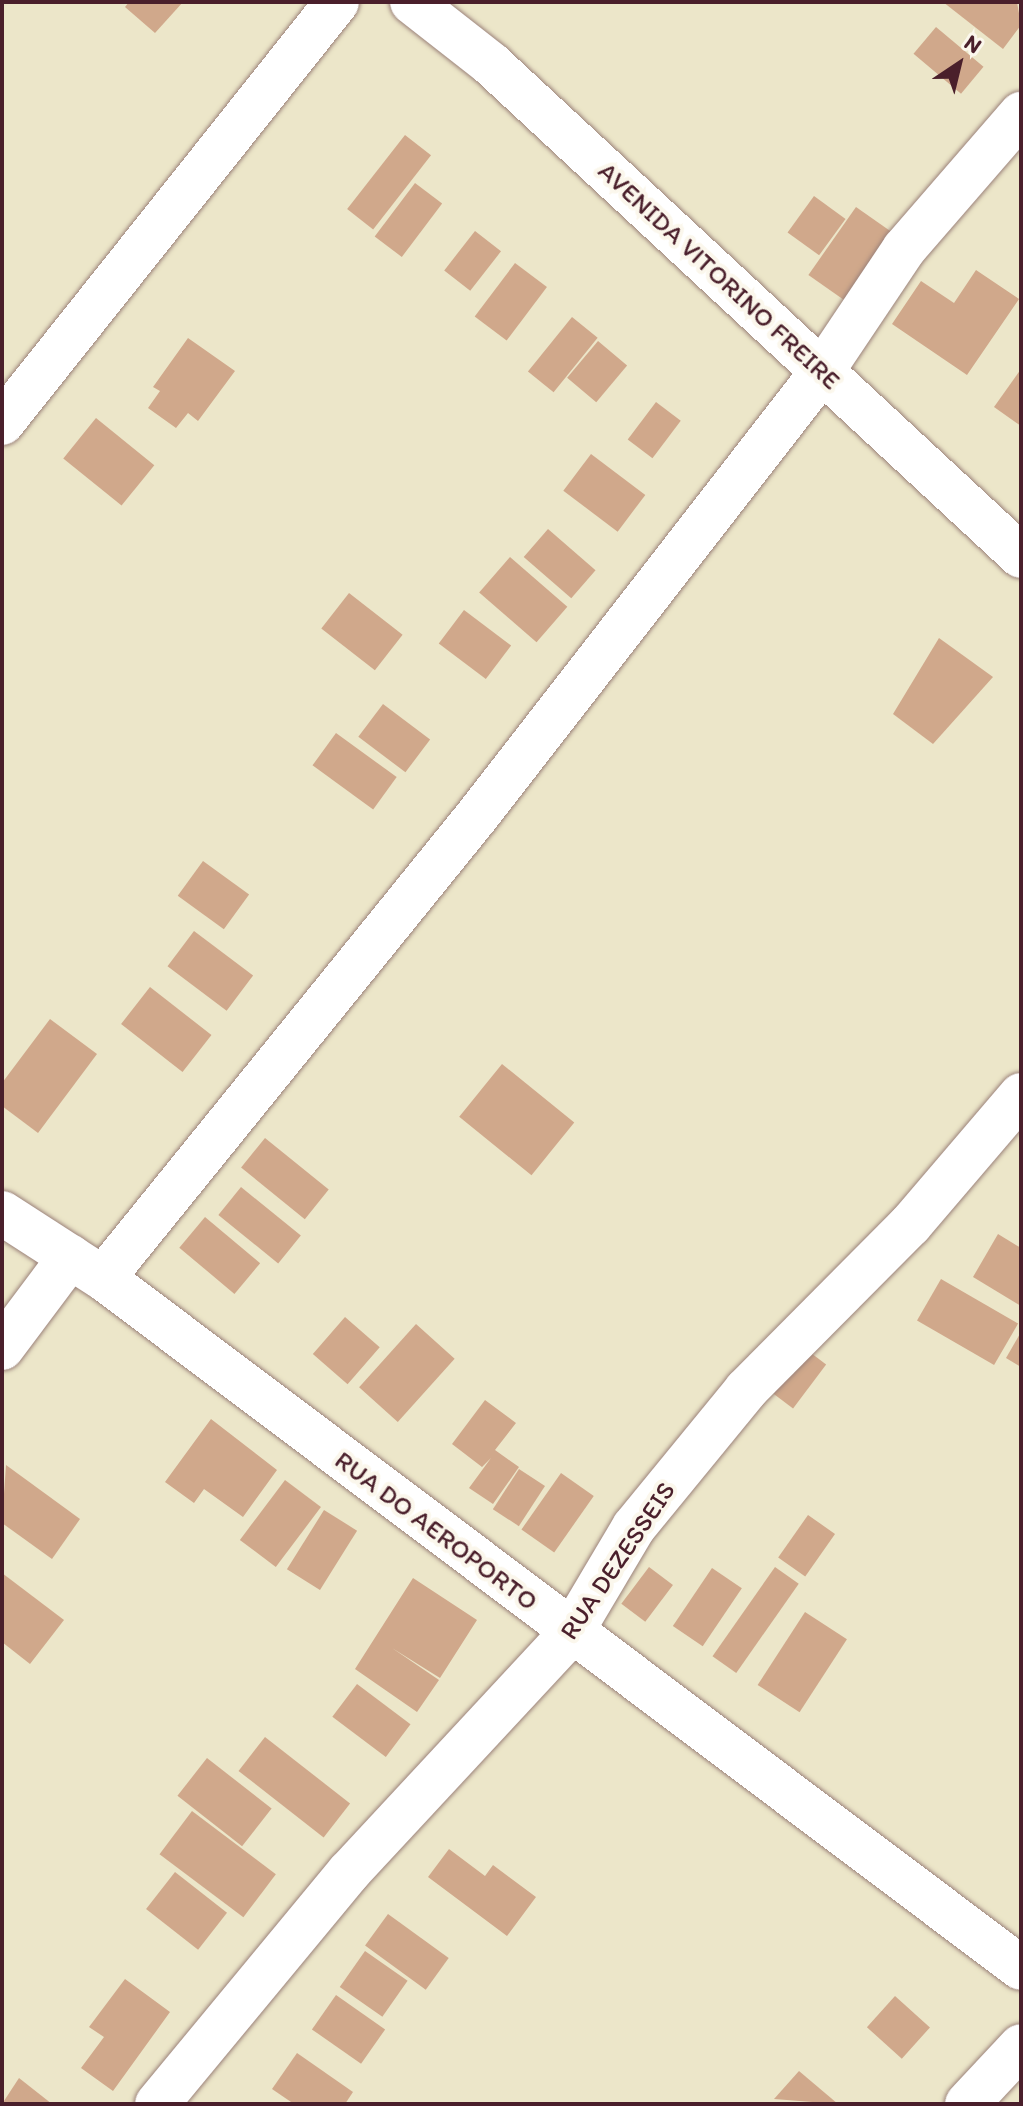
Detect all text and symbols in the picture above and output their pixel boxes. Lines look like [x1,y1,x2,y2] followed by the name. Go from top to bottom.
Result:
[919,24,999,104] north arrow
[959,29,987,59] text: N
[591,156,847,396] street label: AVENIDA VITORINO FREIRE
[328,1444,544,1618] street label: RUA DO AEROPORTO
[554,1476,682,1646] street label: RUA DEZESSEIS

